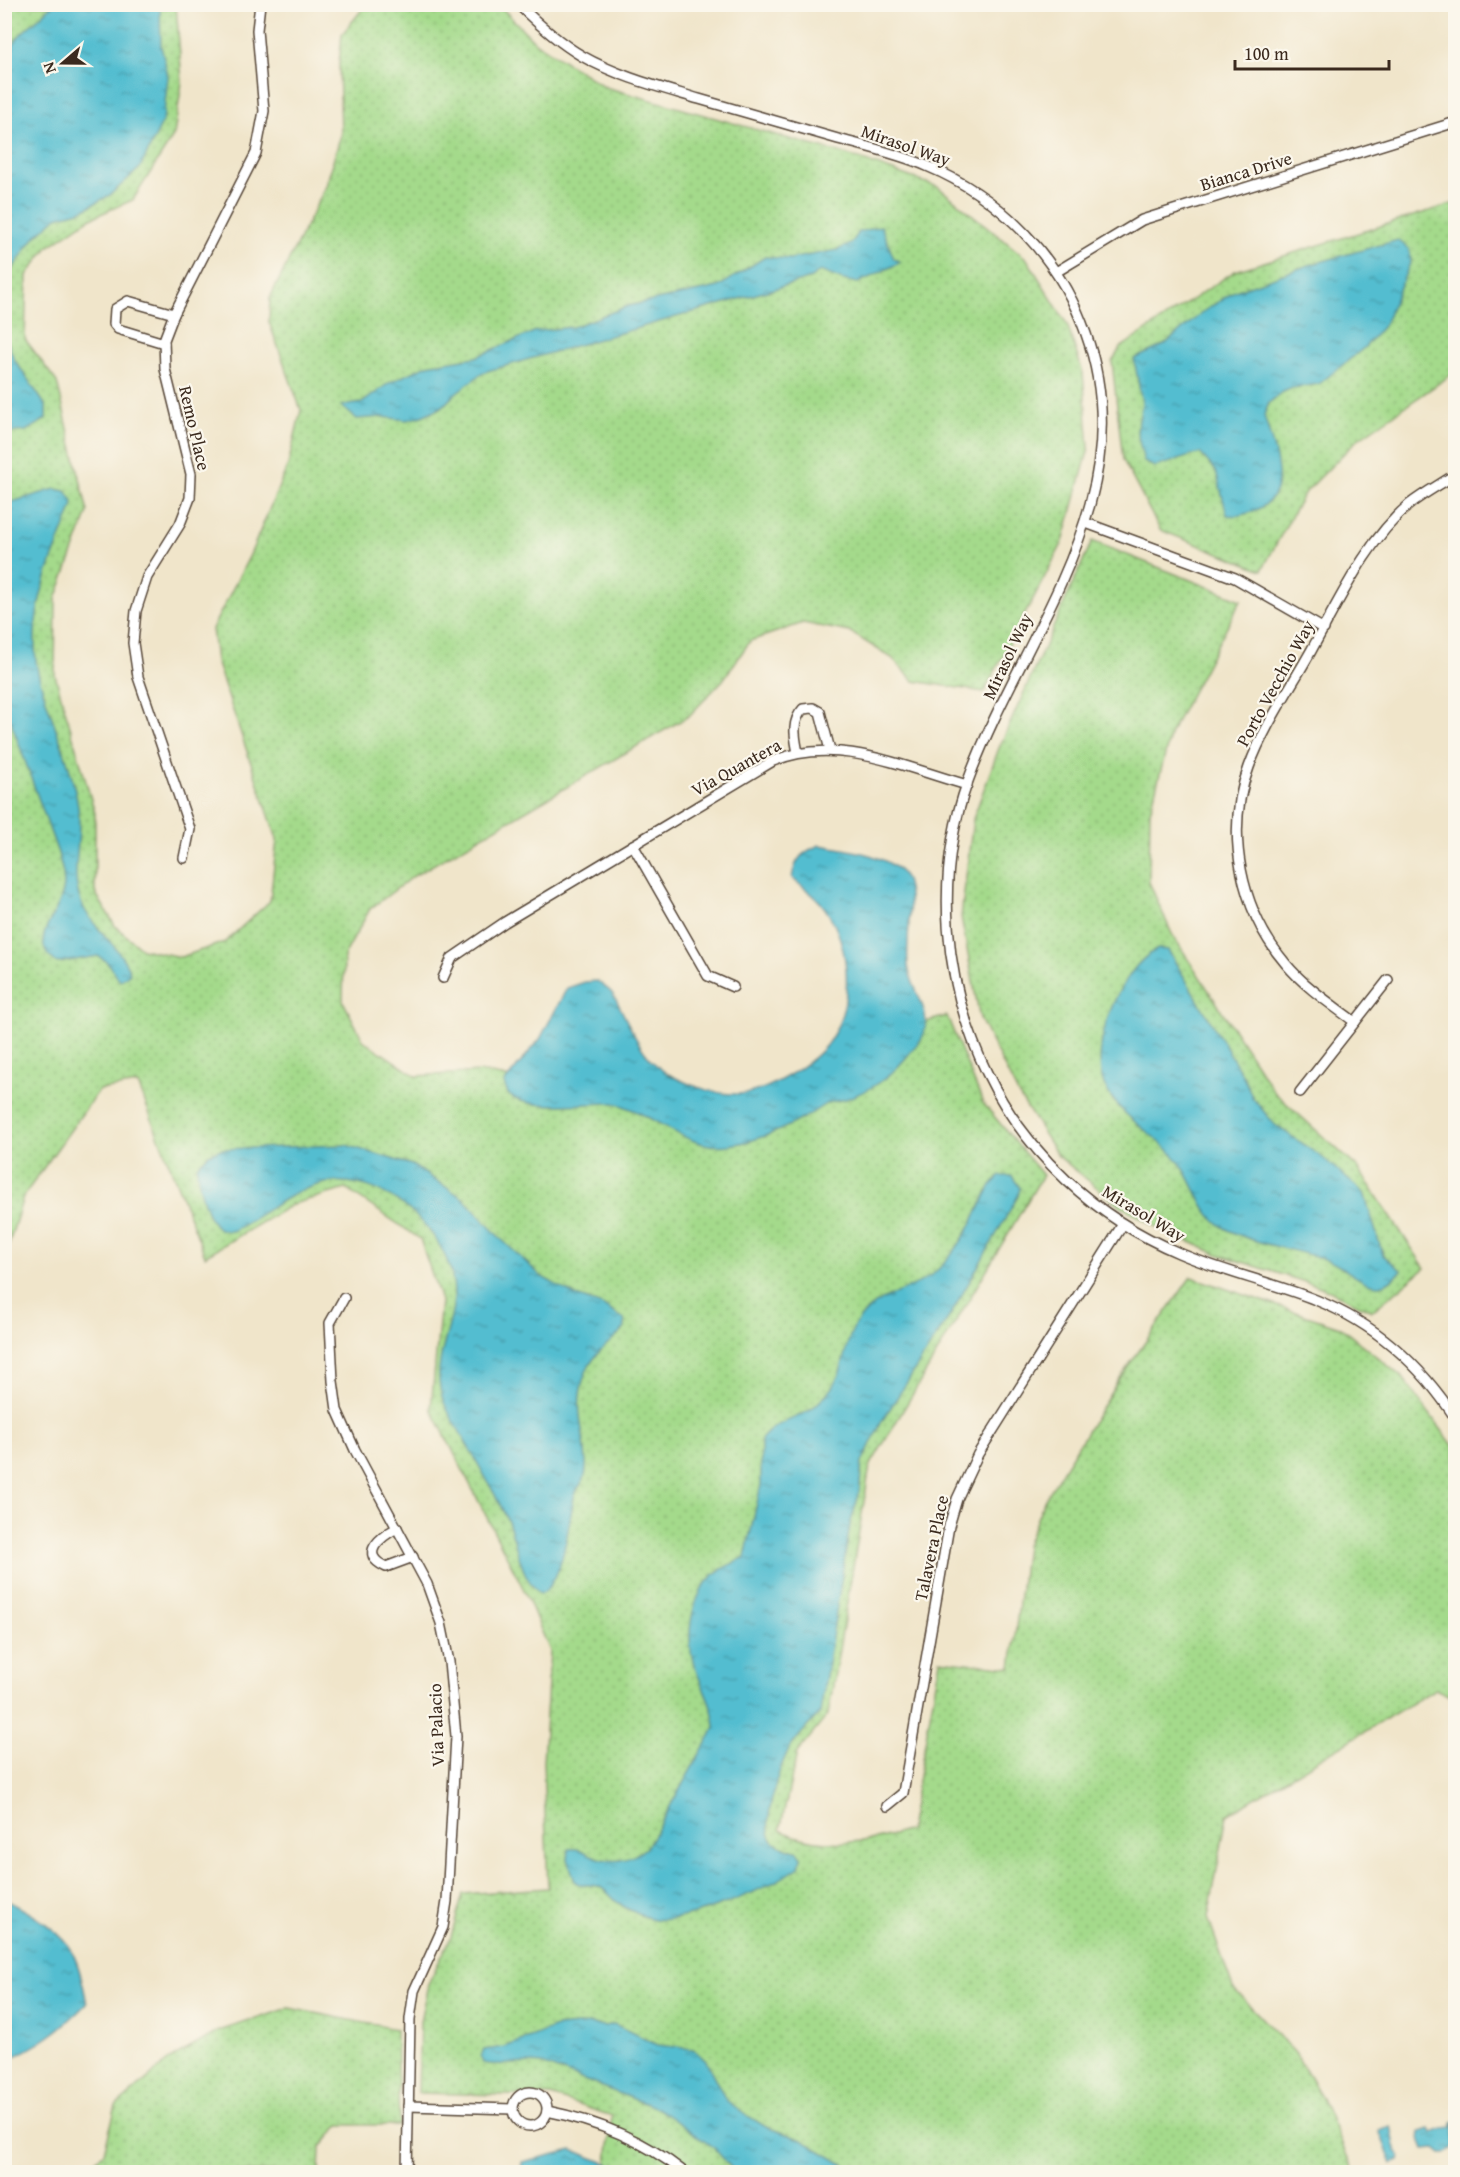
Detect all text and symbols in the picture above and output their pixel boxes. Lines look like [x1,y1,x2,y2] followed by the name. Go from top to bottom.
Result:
[33,33,93,93] north arrow
[1235,33,1390,71] scale bar
[1244,40,1289,67] text: 100 m
[36,59,62,77] text: N
[858,117,954,173] street label: Mirasol Way
[1197,144,1295,198] street label: Bianca Drive
[172,383,218,473] street label: Remo Place
[975,608,1039,704] street label: Mirasol Way
[1229,615,1321,751] street label: Porto Vecchio Way
[686,731,786,803] street label: Via Quantera
[1097,1177,1191,1249] street label: Mirasol Way
[907,1493,955,1603] street label: Talavera Place
[421,1683,451,1767] street label: Via Palacio

